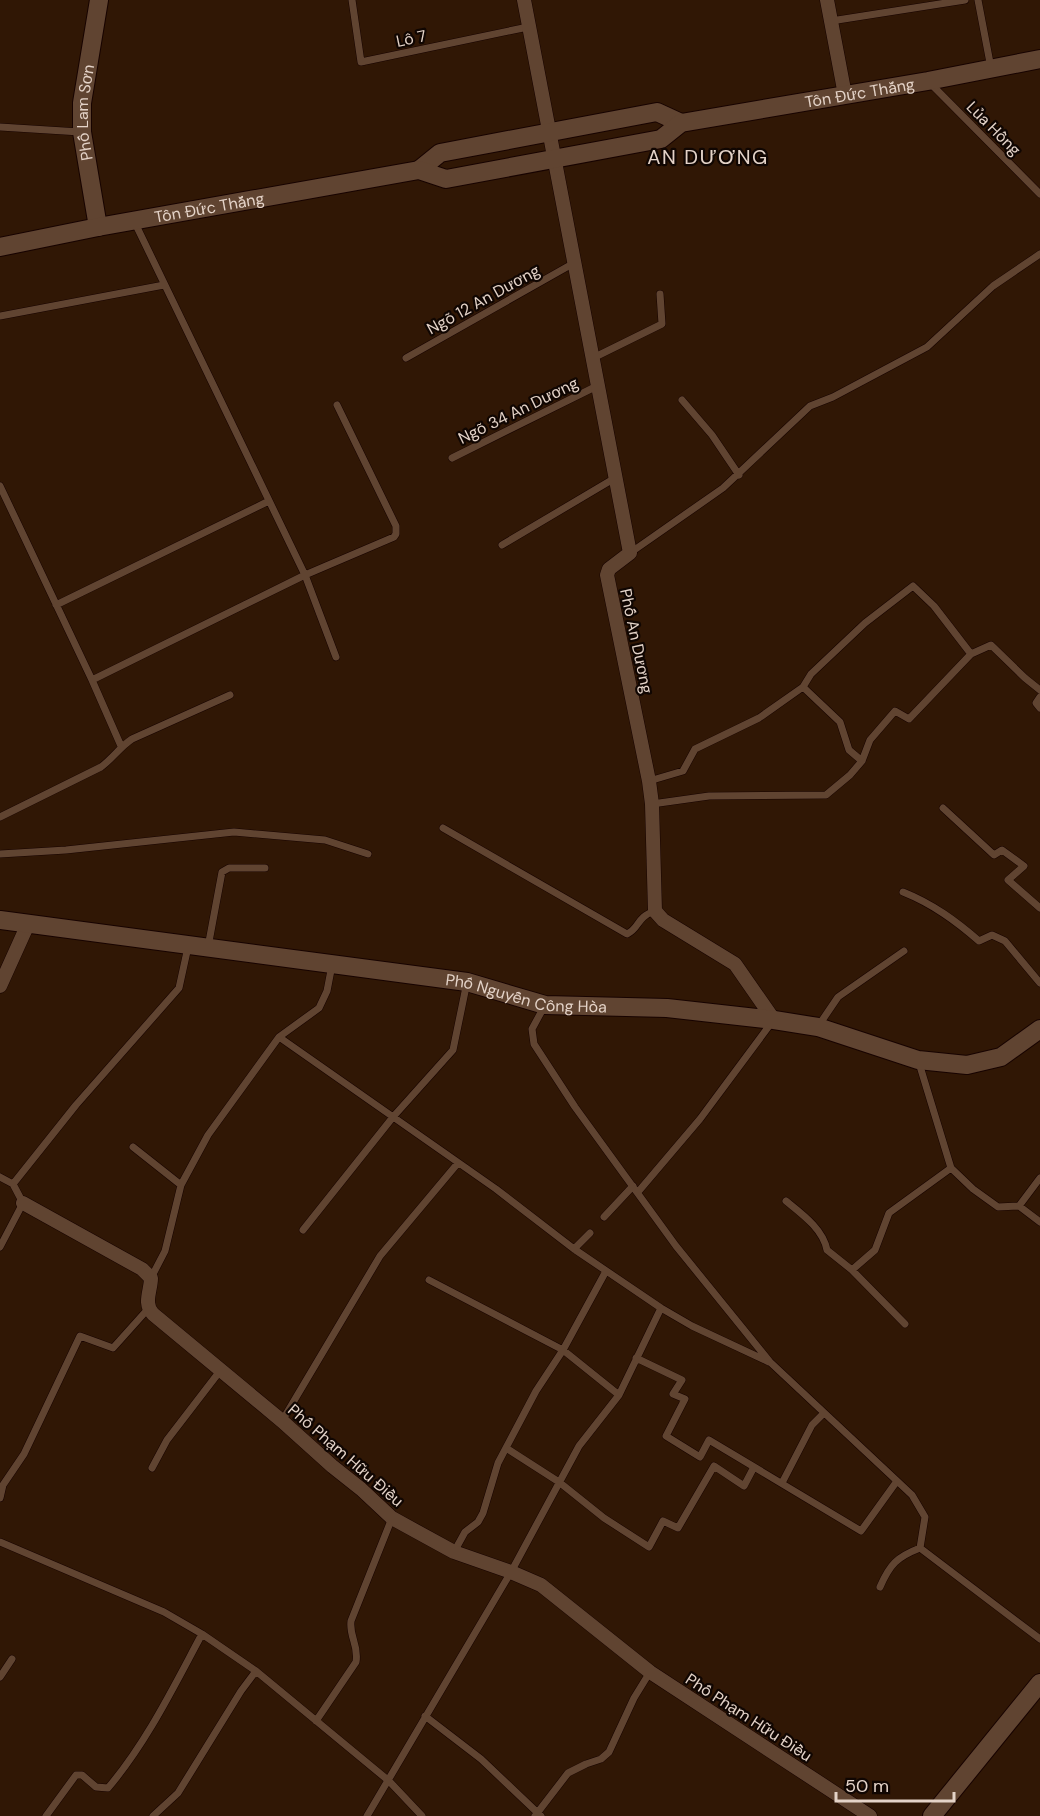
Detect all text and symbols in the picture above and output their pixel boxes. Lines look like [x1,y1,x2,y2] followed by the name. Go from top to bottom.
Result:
[394,25,428,52] street label: Lô 7
[72,63,99,162] street label: Phố Lam Sơn
[803,73,916,113] street label: Tôn Đức Thắng
[962,97,1025,160] street label: Lủa Hồng
[647,144,769,170] district label: AN DƯƠNG
[153,188,266,228] street label: Tôn Đức Thắng
[423,260,544,339] street label: Ngõ 12 An Dương
[455,372,582,449] street label: Ngõ 34 An Dương
[615,587,658,695] street label: Phố An Dương
[444,969,607,1018] street label: Phố Nguyễn Công Hòa
[283,1399,408,1511] street label: Phố Phạm Hữu Điều
[682,1669,816,1766] street label: Phố Phạm Hữu Điều
[836,1765,954,1803] scale bar
[845,1774,889,1798] text: 50 m

